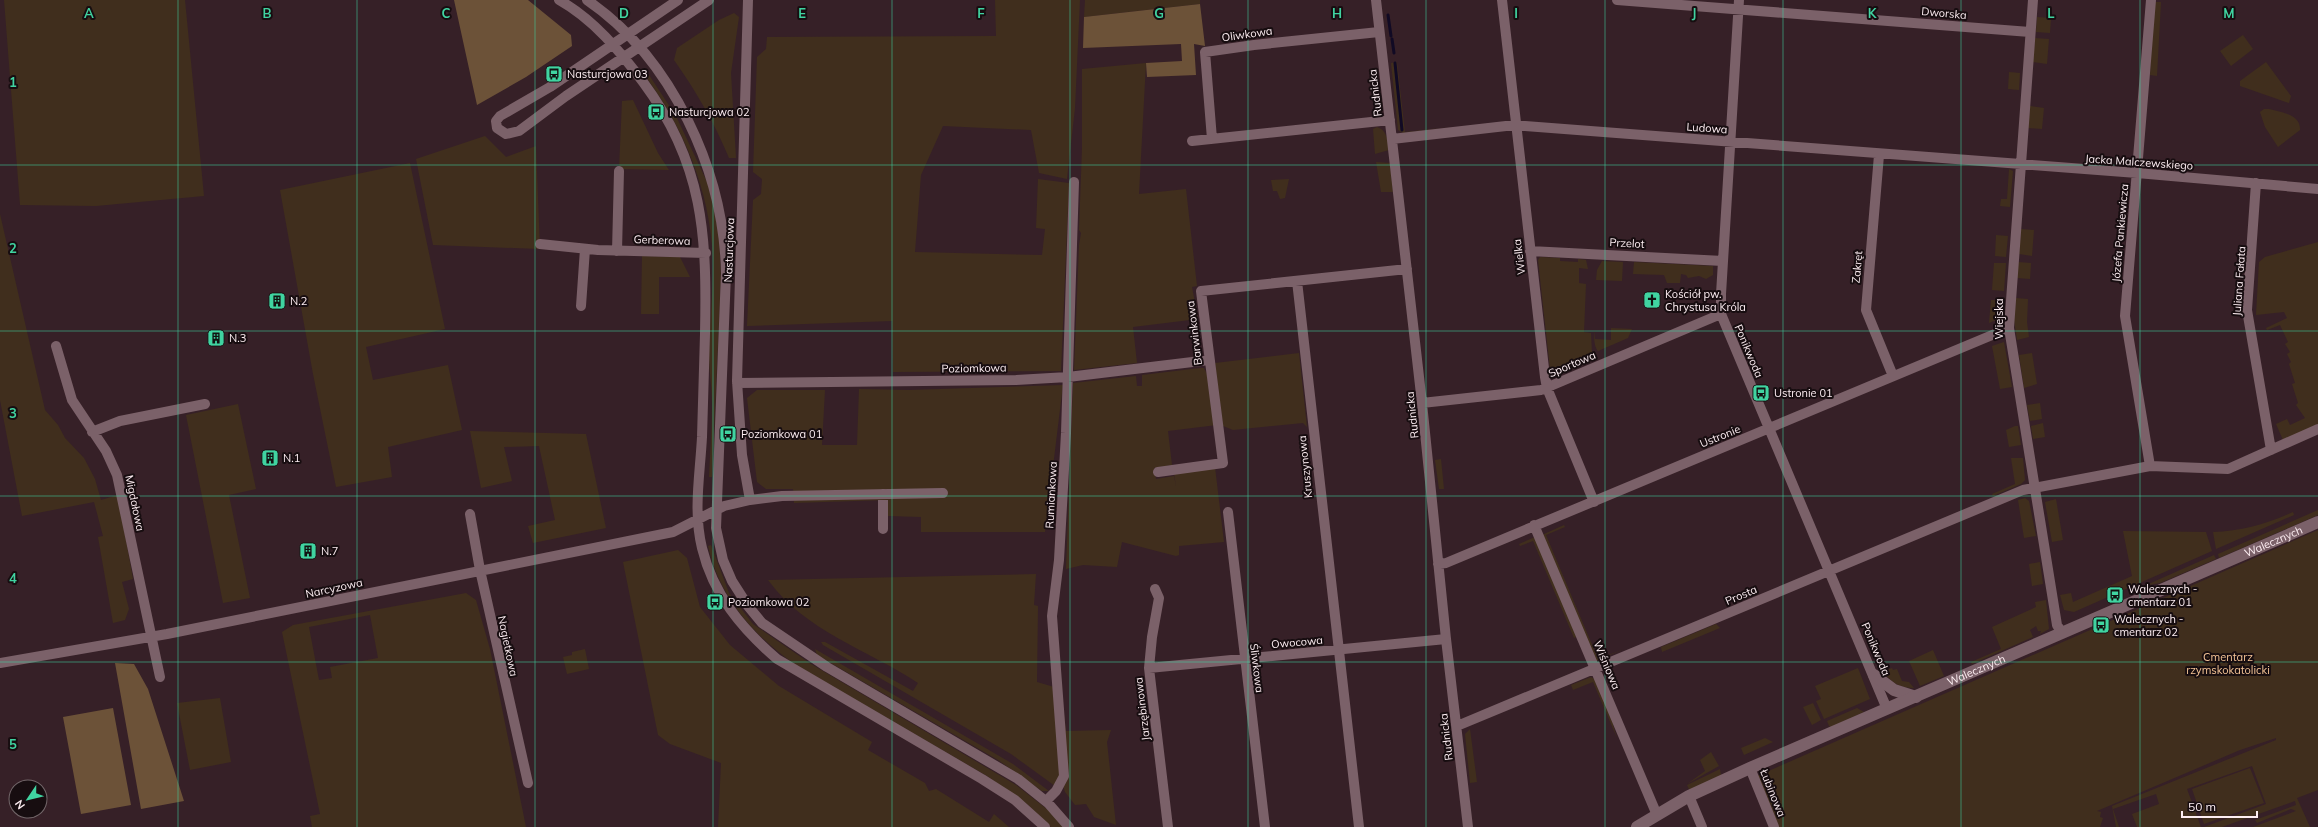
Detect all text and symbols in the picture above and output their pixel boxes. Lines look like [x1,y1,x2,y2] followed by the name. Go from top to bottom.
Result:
[1921,4,1967,22] street label: Dworska
[84,5,94,21] text: A
[263,5,272,21] text: B
[442,5,451,21] text: C
[619,5,629,21] text: D
[798,5,806,21] text: E
[977,5,985,21] text: F
[1154,5,1164,21] text: G
[1332,5,1342,21] text: H
[1514,5,1518,21] text: I
[1692,5,1696,21] text: J
[1868,5,1878,21] text: K
[2047,5,2055,21] text: L
[2223,5,2235,21] text: M
[1221,24,1273,44] street label: Oliwkowa
[544,64,564,84] bus stop icon: Nasturcjowa 03
[567,67,648,81] place label: Nasturcjowa 03
[1365,69,1385,117] street label: Rudnicka
[9,74,17,90] text: 1
[646,102,666,122] bus stop icon: Nasturcjowa 02
[669,105,750,119] place label: Nasturcjowa 02
[1686,120,1728,136] street label: Ludowa
[2084,151,2194,173] street label: Jacka Malczewskiego
[2109,183,2131,283] street label: Józefa Pankiewicza
[721,217,737,283] street label: Nasturcjowa
[633,232,691,248] street label: Gerberowa
[1609,235,1645,251] street label: Przelot
[1510,238,1528,276] street label: Wielka
[9,240,17,256] text: 2
[2230,246,2248,316] street label: Juliana Fałata
[1849,250,1865,284] street label: Zakręt
[1665,287,1746,314] place label: Kościół pw. Chrystusa Króla
[1642,290,1662,310] church icon: Kościół pw. Chrystusa Króla
[267,291,287,311] building icon: N.2
[290,294,308,308] place label: N.2
[1992,298,2006,340] street label: Wiejska
[1183,300,1205,366] street label: Barwinkowa
[1731,322,1767,380] street label: Ponikwoda
[206,328,226,348] building icon: N.3
[229,331,246,345] place label: N.3
[1546,348,1598,380] street label: Sportowa
[941,360,1007,376] street label: Poziomkowa
[1751,383,1771,403] bus stop icon: Ustronie 01
[1774,386,1833,400] place label: Ustronie 01
[1403,391,1421,439] street label: Rudnicka
[9,405,17,421] text: 3
[1698,422,1742,450] street label: Ustronie
[718,424,738,444] bus stop icon: Poziomkowa 01
[741,427,822,441] place label: Poziomkowa 01
[1295,435,1315,499] street label: Kruszynowa
[260,448,280,468] building icon: N.1
[283,451,300,465] place label: N.1
[1042,461,1060,529] street label: Rumiankowa
[122,474,148,532] street label: Migdałowa
[2242,523,2305,560] street label: Walecznych
[298,541,318,561] building icon: N.7
[321,544,338,558] place label: N.7
[9,570,17,586] text: 4
[304,575,364,601] street label: Narcyzowa
[1723,582,1759,608] street label: Prosta
[2128,582,2198,609] place label: Walecznych - cmentarz 01
[2105,585,2125,605] bus stop icon: Walecznych - cmentarz 01
[705,592,725,612] bus stop icon: Poziomkowa 02
[728,595,810,609] place label: Poziomkowa 02
[2114,612,2184,639] place label: Walecznych - cmentarz 02
[495,614,521,678] street label: Nagietkowa
[2091,615,2111,635] bus stop icon: Walecznych - cmentarz 02
[1858,620,1894,678] street label: Ponikwoda
[1271,633,1323,651] street label: Owocowa
[1590,639,1624,691] street label: Wiśniowa
[1247,643,1267,693] street label: Śliwkowa
[2186,650,2270,677] park label: Cmentarz rzymskokatolicki
[1945,651,2007,689] street label: Walecznych
[1131,677,1153,741] street label: Jarzębinowa
[1436,713,1456,761] street label: Rudnicka
[9,736,17,752] text: 5
[1757,766,1789,819] street label: Łubinowa
[8,779,48,819] north arrow
[2182,793,2257,819] scale bar
[12,797,28,812] text: N
[2188,799,2216,814] text: 50 m

